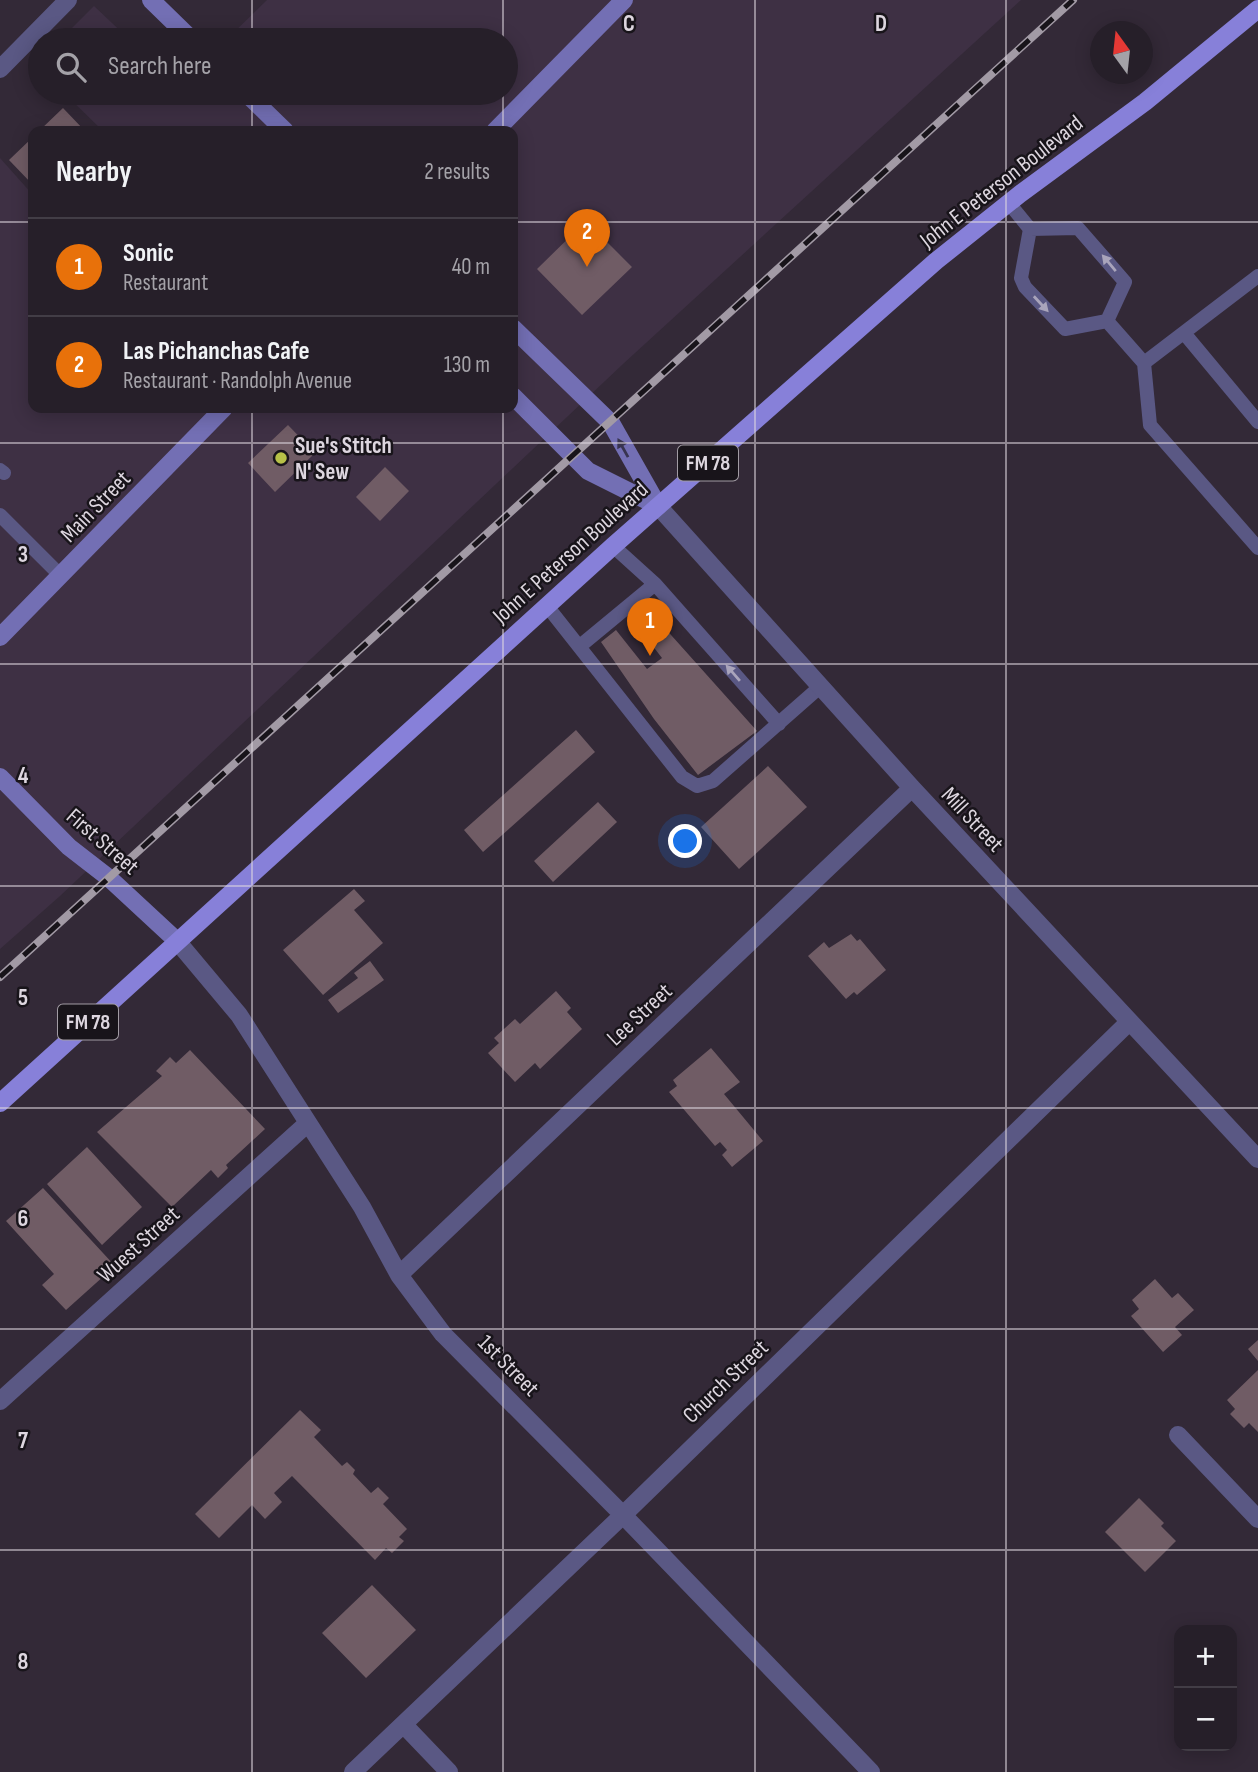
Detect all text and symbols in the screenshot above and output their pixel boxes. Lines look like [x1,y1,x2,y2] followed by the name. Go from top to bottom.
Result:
[623,10,635,38] text: C
[875,10,887,38] text: D
[1090,21,1153,84] north arrow
[28,28,518,105] search box
[52,48,90,86] icon: search
[108,51,211,82] text: Search here
[914,109,1089,255] street label: John E Peterson Boulevard
[56,154,132,190] text: Nearby
[424,158,490,186] text: 2 results
[564,209,610,267] pin: 2
[123,238,174,269] text: Sonic
[74,253,84,281] text: 1
[452,253,490,281] text: 40 m
[1101,254,1117,272] one-way arrow
[123,269,208,297] text: Restaurant
[1033,295,1049,312] one-way arrow
[123,336,310,367] text: Las Pichanchas Cafe
[74,351,84,379] text: 2
[444,351,490,379] text: 130 m
[123,367,352,395] text: Restaurant · Randolph Avenue
[295,432,392,486] place label: Sue's Stitch N' Sew
[617,438,629,458] one-way arrow
[678,446,738,480] road number: FM 78
[273,450,289,466] marker: Sue's Stitch N' Sew
[55,465,137,548] street label: Main Street
[487,476,654,630] street label: John E Peterson Boulevard
[18,541,28,569] text: 3
[627,598,673,656] pin: 1
[726,665,742,682] one-way arrow
[18,762,29,790] text: 4
[935,781,1009,858] street label: Mill Street
[60,803,144,881] street label: First Street
[668,824,702,858] your location
[601,978,678,1052] street label: Lee Street
[18,984,28,1012] text: 5
[58,1004,118,1040] road number: FM 78
[92,1201,186,1289] street label: Wuest Street
[18,1205,28,1233] text: 6
[472,1329,545,1402] street label: 1st Street
[677,1334,774,1429] street label: Church Street
[18,1427,28,1455] text: 7
[1174,1625,1237,1751] map controls
[1174,1625,1237,1688] button: +
[18,1648,29,1676] text: 8
[1174,1688,1237,1751] button: −

